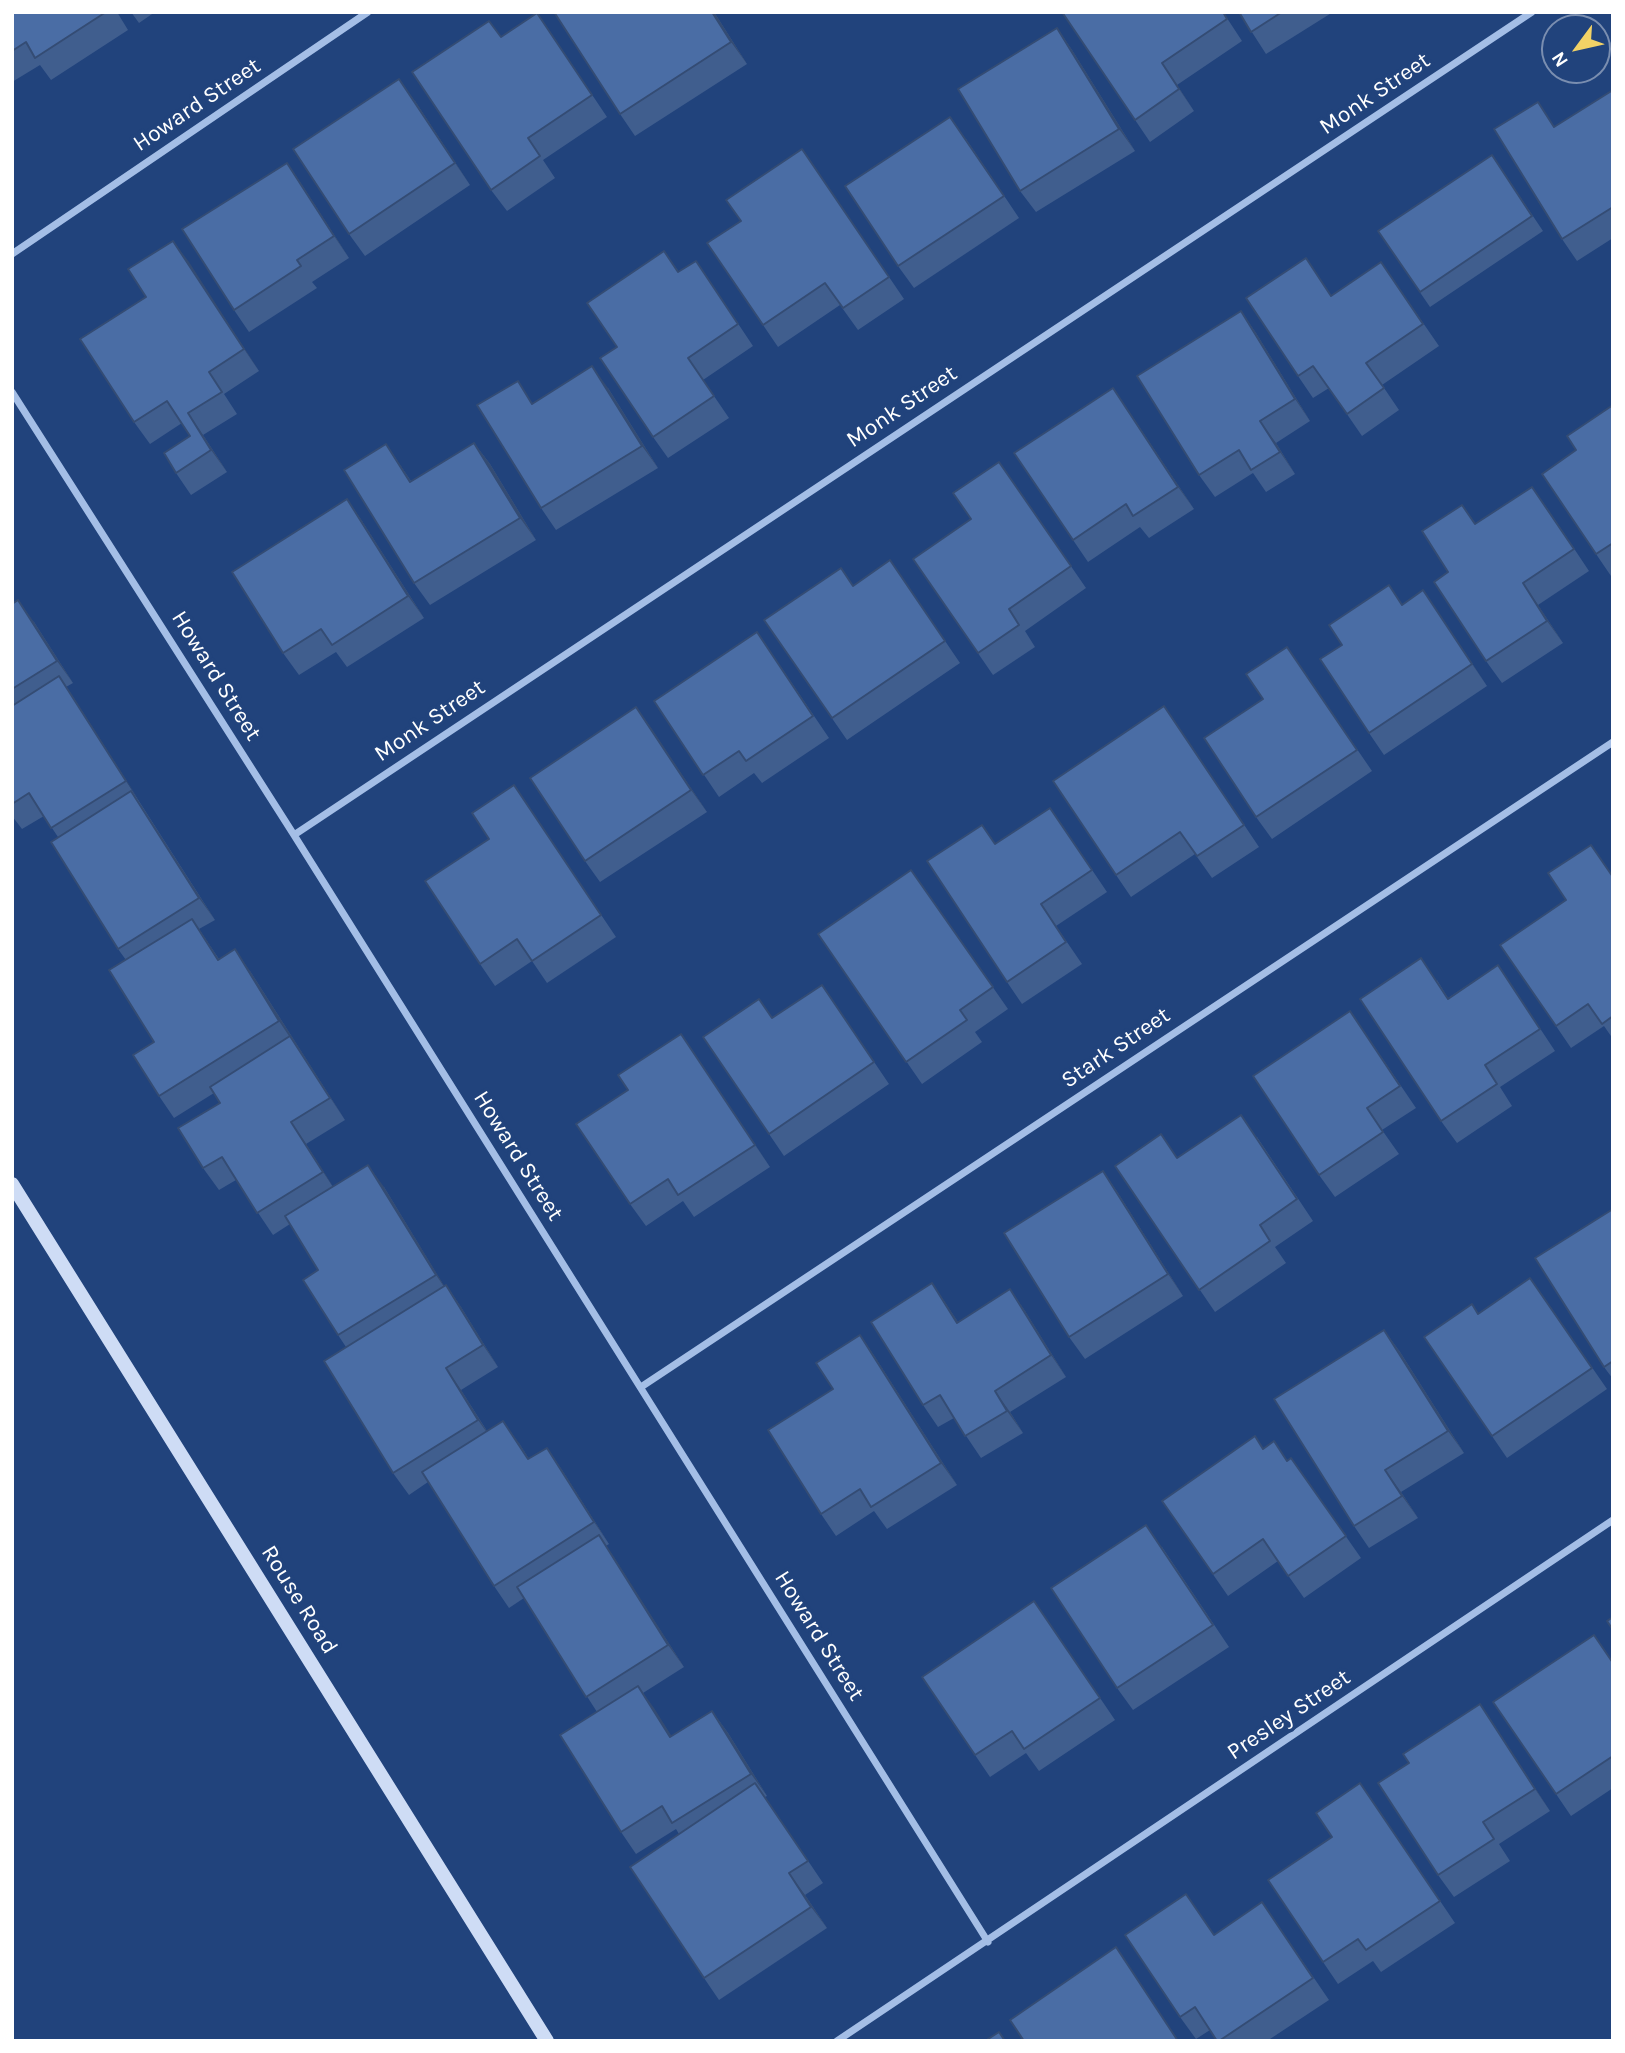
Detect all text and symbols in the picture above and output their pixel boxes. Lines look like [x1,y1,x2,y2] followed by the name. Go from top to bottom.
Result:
[1541,14,1611,84] north arrow
[1314,47,1436,141] street label: Monk Street
[1547,48,1573,71] text: N
[128,52,266,158] street label: Howard Street
[841,360,963,454] street label: Monk Street
[165,606,267,746] street label: Howard Street
[369,674,491,768] street label: Monk Street
[1056,1002,1176,1094] street label: Stark Street
[467,1086,569,1226] street label: Howard Street
[255,1541,343,1659] street label: Rouse Road
[768,1566,870,1706] street label: Howard Street
[1222,1664,1356,1766] street label: Presley Street

